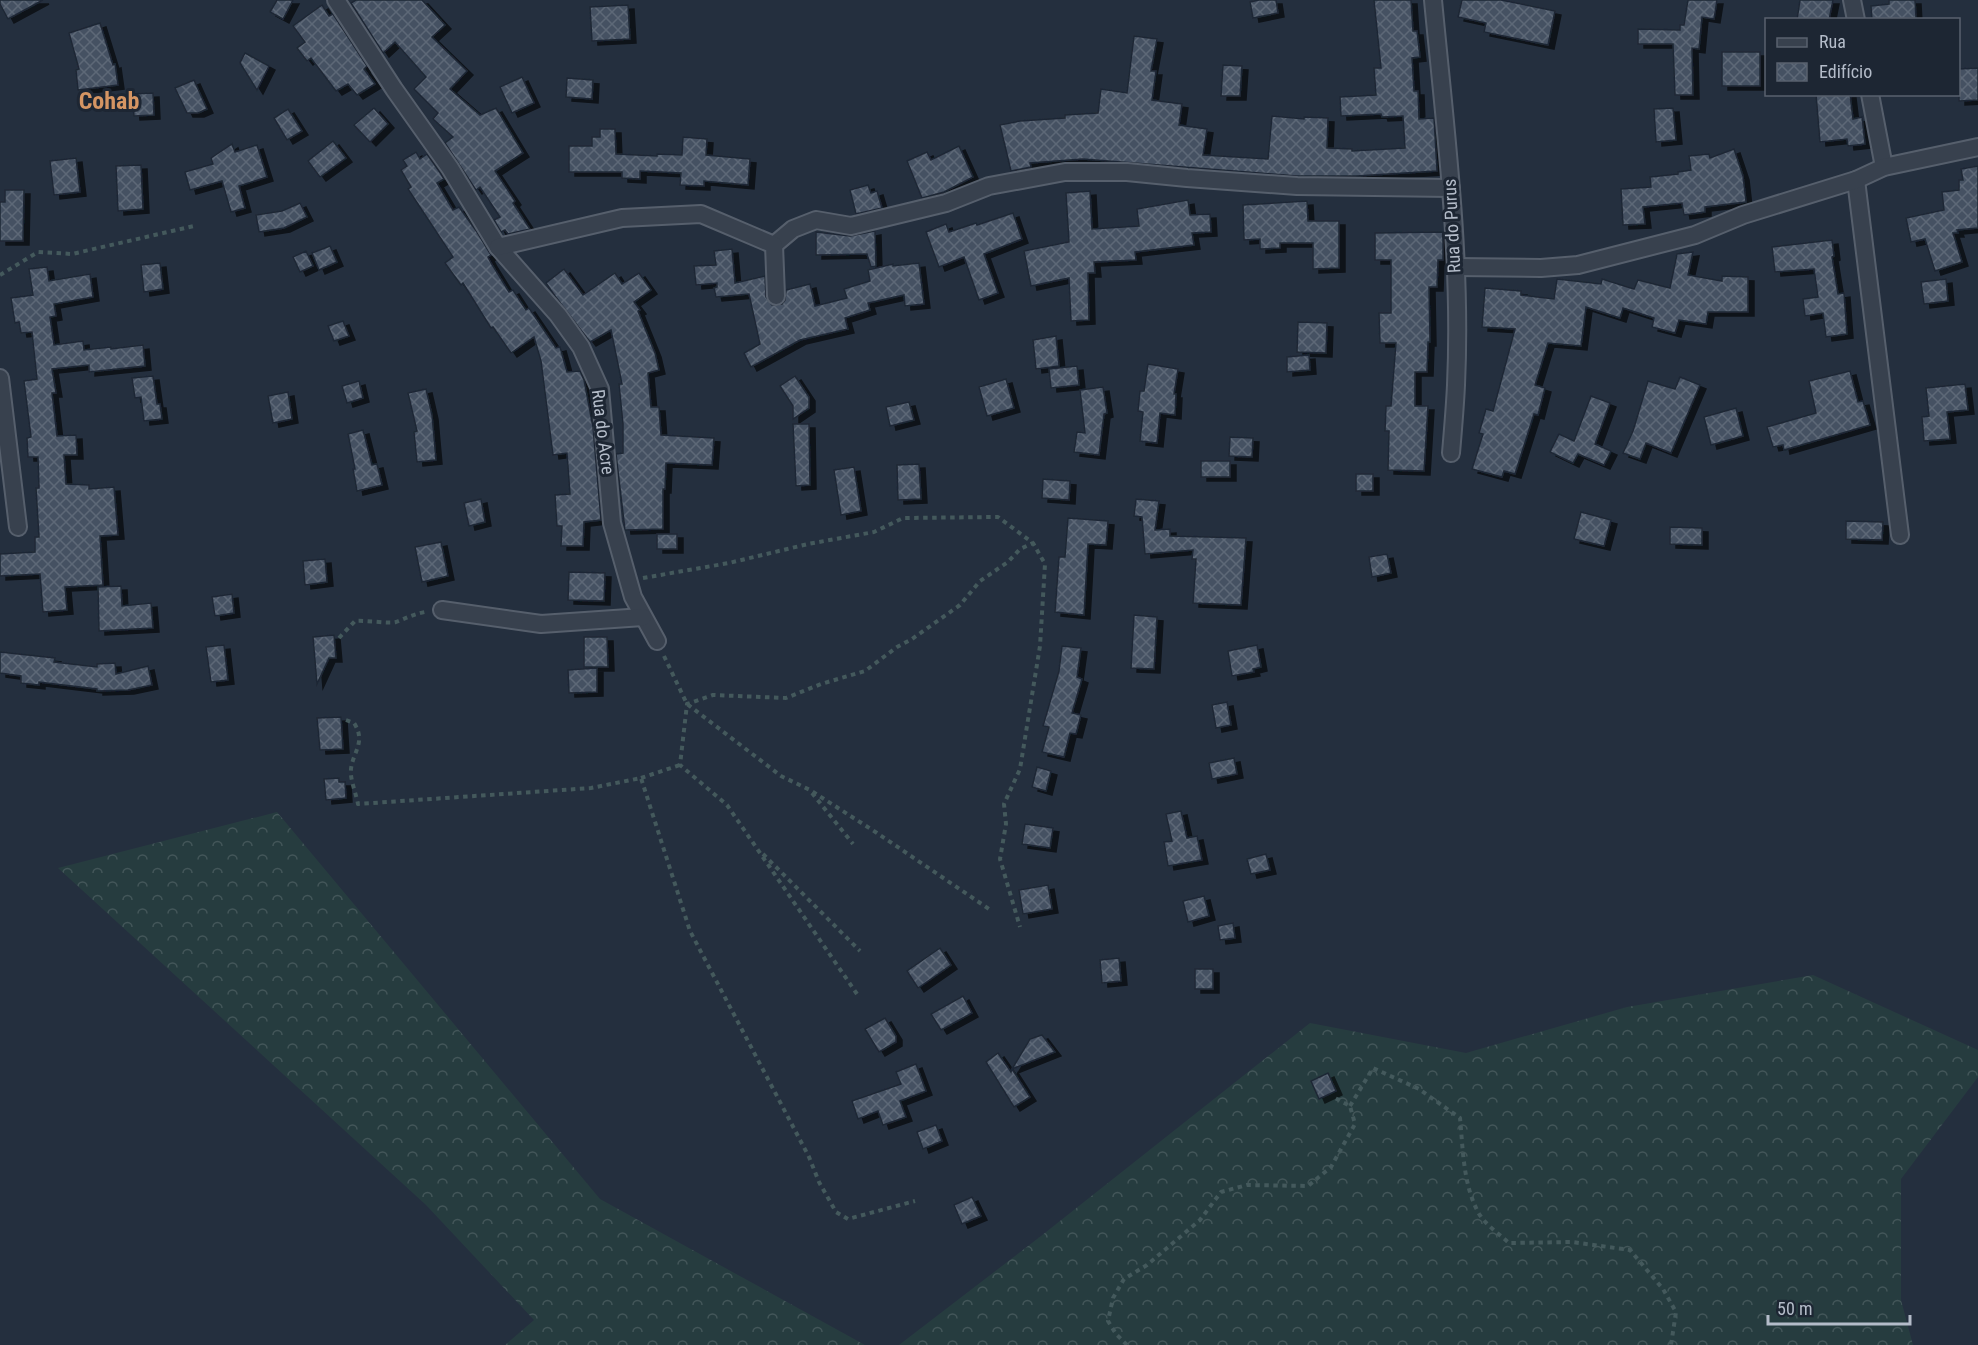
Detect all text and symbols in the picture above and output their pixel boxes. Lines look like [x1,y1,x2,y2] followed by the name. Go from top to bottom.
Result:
[1765,18,1960,96] legend
[1819,31,1846,52] text: Rua
[1819,61,1872,82] text: Edifício
[79,87,139,115] district label: Cohab
[1439,178,1464,274] street label: Rua do Purus
[588,388,619,476] street label: Rua do Acre
[1768,1288,1910,1326] scale bar
[1777,1298,1812,1319] text: 50 m

